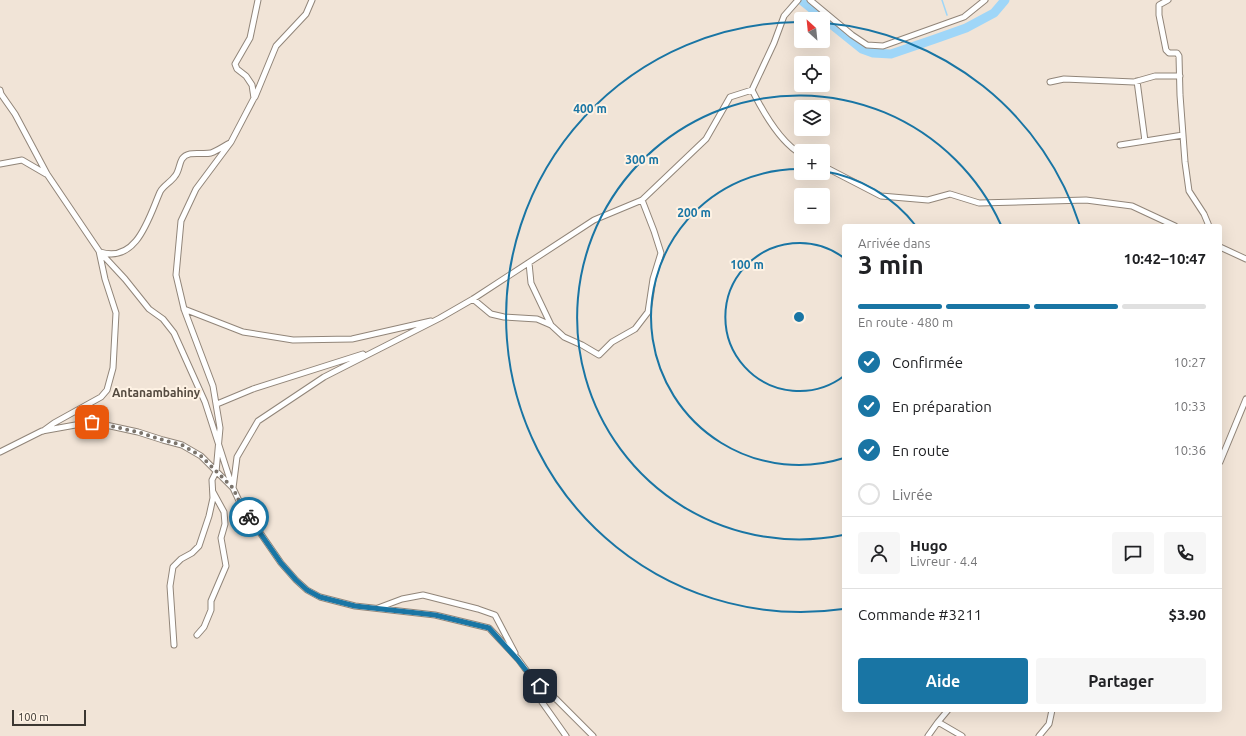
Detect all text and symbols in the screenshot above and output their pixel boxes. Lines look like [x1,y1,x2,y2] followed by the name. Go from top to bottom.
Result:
[794,12,830,48] north arrow
[794,12,830,224] map controls
[794,56,830,92] button: locate
[794,100,830,136] button: layers
[573,102,607,115] text: 400 m
[794,144,830,180] button: +
[625,153,659,166] text: 300 m
[794,188,830,224] button: −
[677,206,711,219] text: 200 m
[858,236,930,250] text: Arrivée dans
[858,250,924,279] text: 3 min
[1123,250,1206,267] text: 10:42–10:47
[730,258,764,271] text: 100 m
[792,310,806,324] centre of rings
[858,315,953,329] text: En route · 480 m
[858,351,880,373] icon: check
[892,354,963,371] text: Confirmée
[1173,355,1206,369] text: 10:27
[112,386,201,399] district label: Antanambahiny
[858,395,880,417] icon: check
[892,398,992,415] text: En préparation
[1173,399,1206,413] text: 10:33
[75,405,109,439] pin
[81,411,103,433] icon: bag
[858,439,880,461] icon: check
[892,442,950,459] text: En route
[1173,443,1206,457] text: 10:36
[892,486,933,503] text: Livrée
[229,497,269,537] courier
[238,506,260,528] icon: bike
[858,532,900,574] button: person
[1112,532,1154,574] button: chat
[1164,532,1206,574] button: phone
[910,537,948,554] text: Hugo
[910,554,978,568] text: Livreur · 4.4
[858,606,982,623] text: Commande #3211
[1168,606,1206,623] text: $3.90
[858,658,1028,704] button: Aide
[1036,658,1206,704] button: Partager
[523,669,557,703] pin
[529,675,551,697] icon: home
[12,708,86,727] scale bar
[18,711,49,723] text: 100 m

